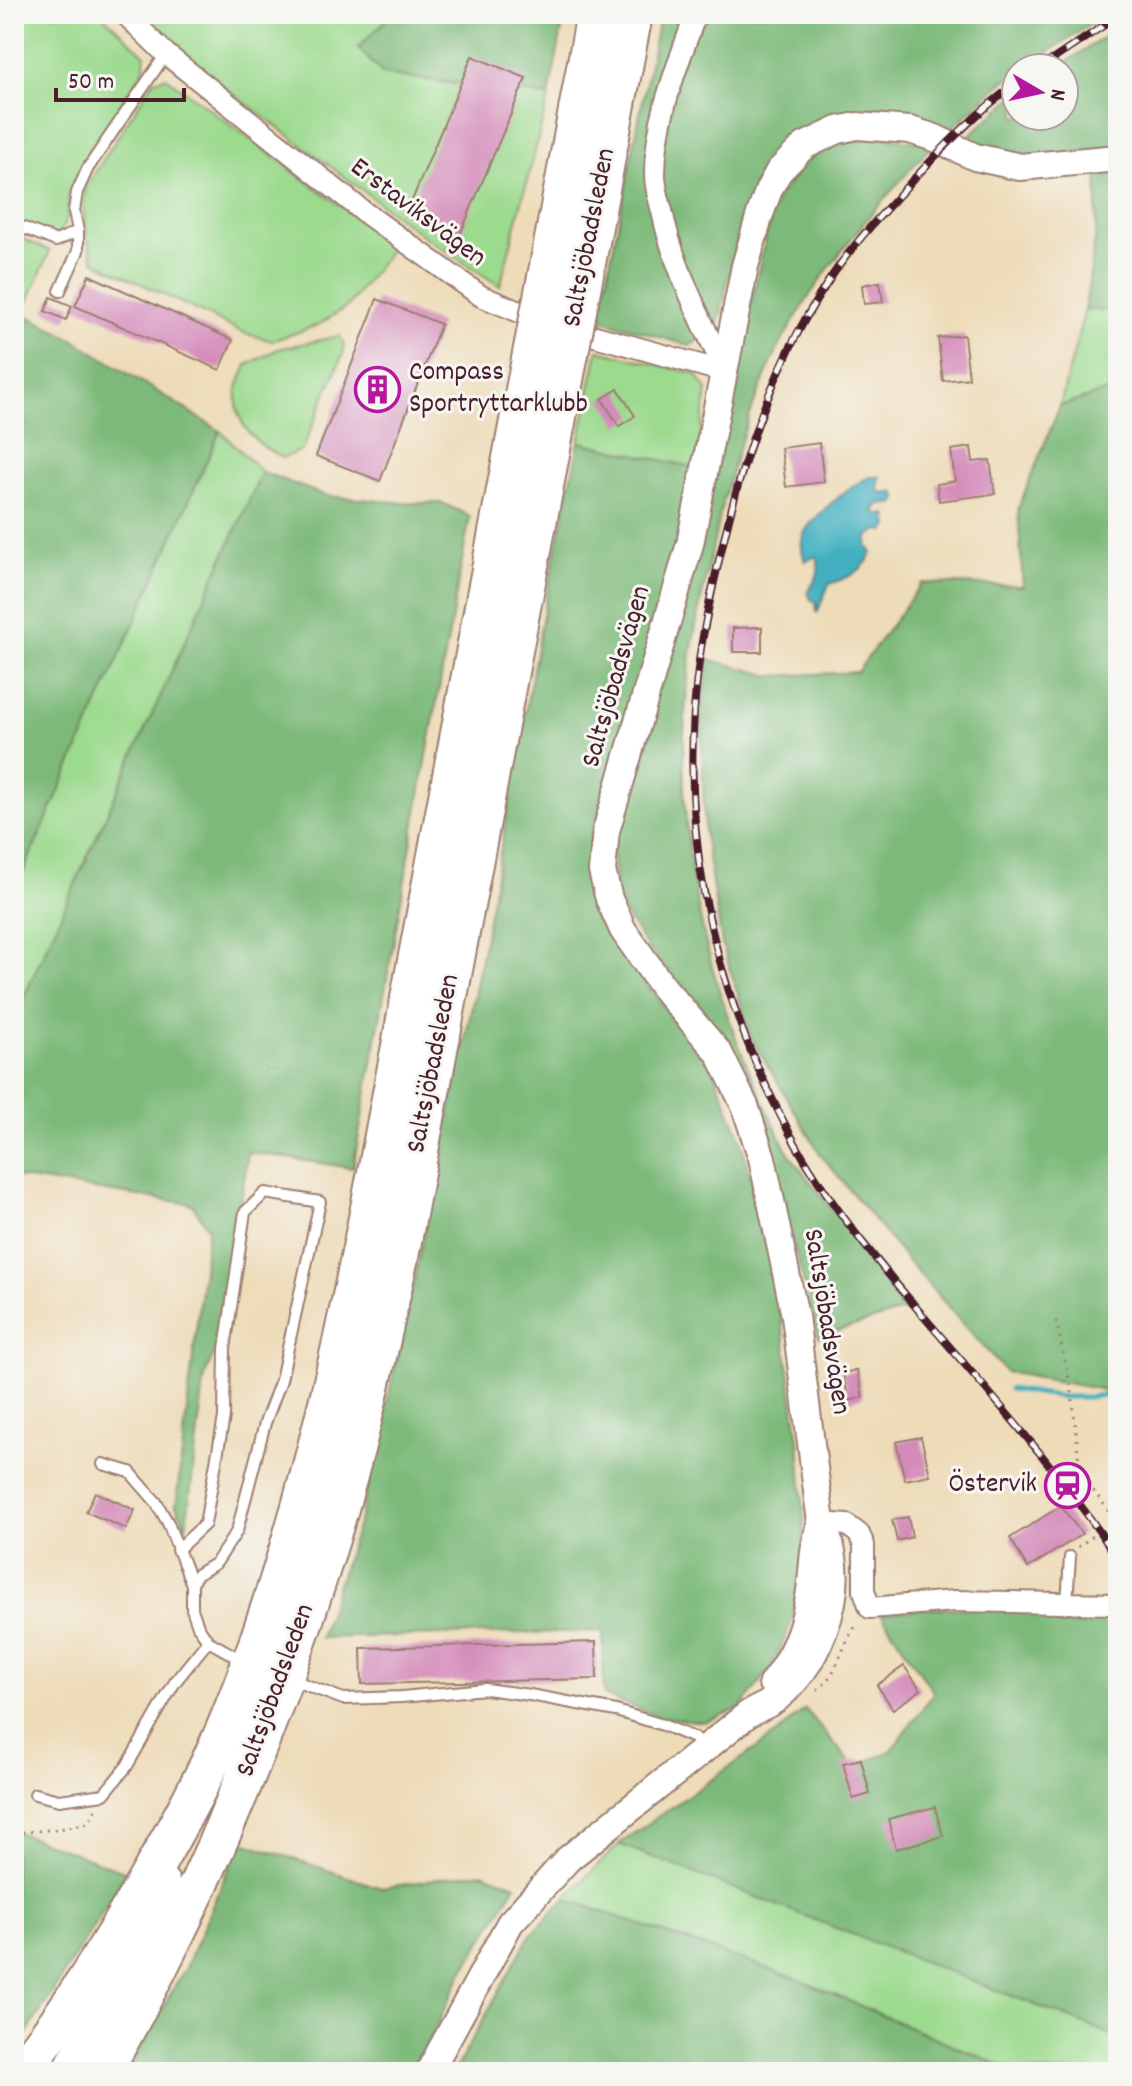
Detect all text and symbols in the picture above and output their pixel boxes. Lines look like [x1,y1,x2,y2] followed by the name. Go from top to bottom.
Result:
[56,52,184,102] scale bar
[1000,52,1080,132] north arrow
[68,66,114,100] text: 50 m
[1040,87,1072,102] text: N
[554,145,628,331] street label: Saltsjöbadsleden
[340,149,494,279] street label: Erstaviksvägen
[409,354,588,426] place label: Compass Sportryttarklubb
[354,366,402,414] building icon: Compass Sportryttarklubb
[573,581,663,773] street label: Saltsjöbadsvägen
[398,971,472,1157] street label: Saltsjöbadsleden
[791,1226,859,1418] street label: Saltsjöbadsvägen
[1044,1462,1092,1510] station icon: Östervik
[949,1466,1037,1506] place label: Östervik
[227,1599,327,1783] street label: Saltsjöbadsleden

